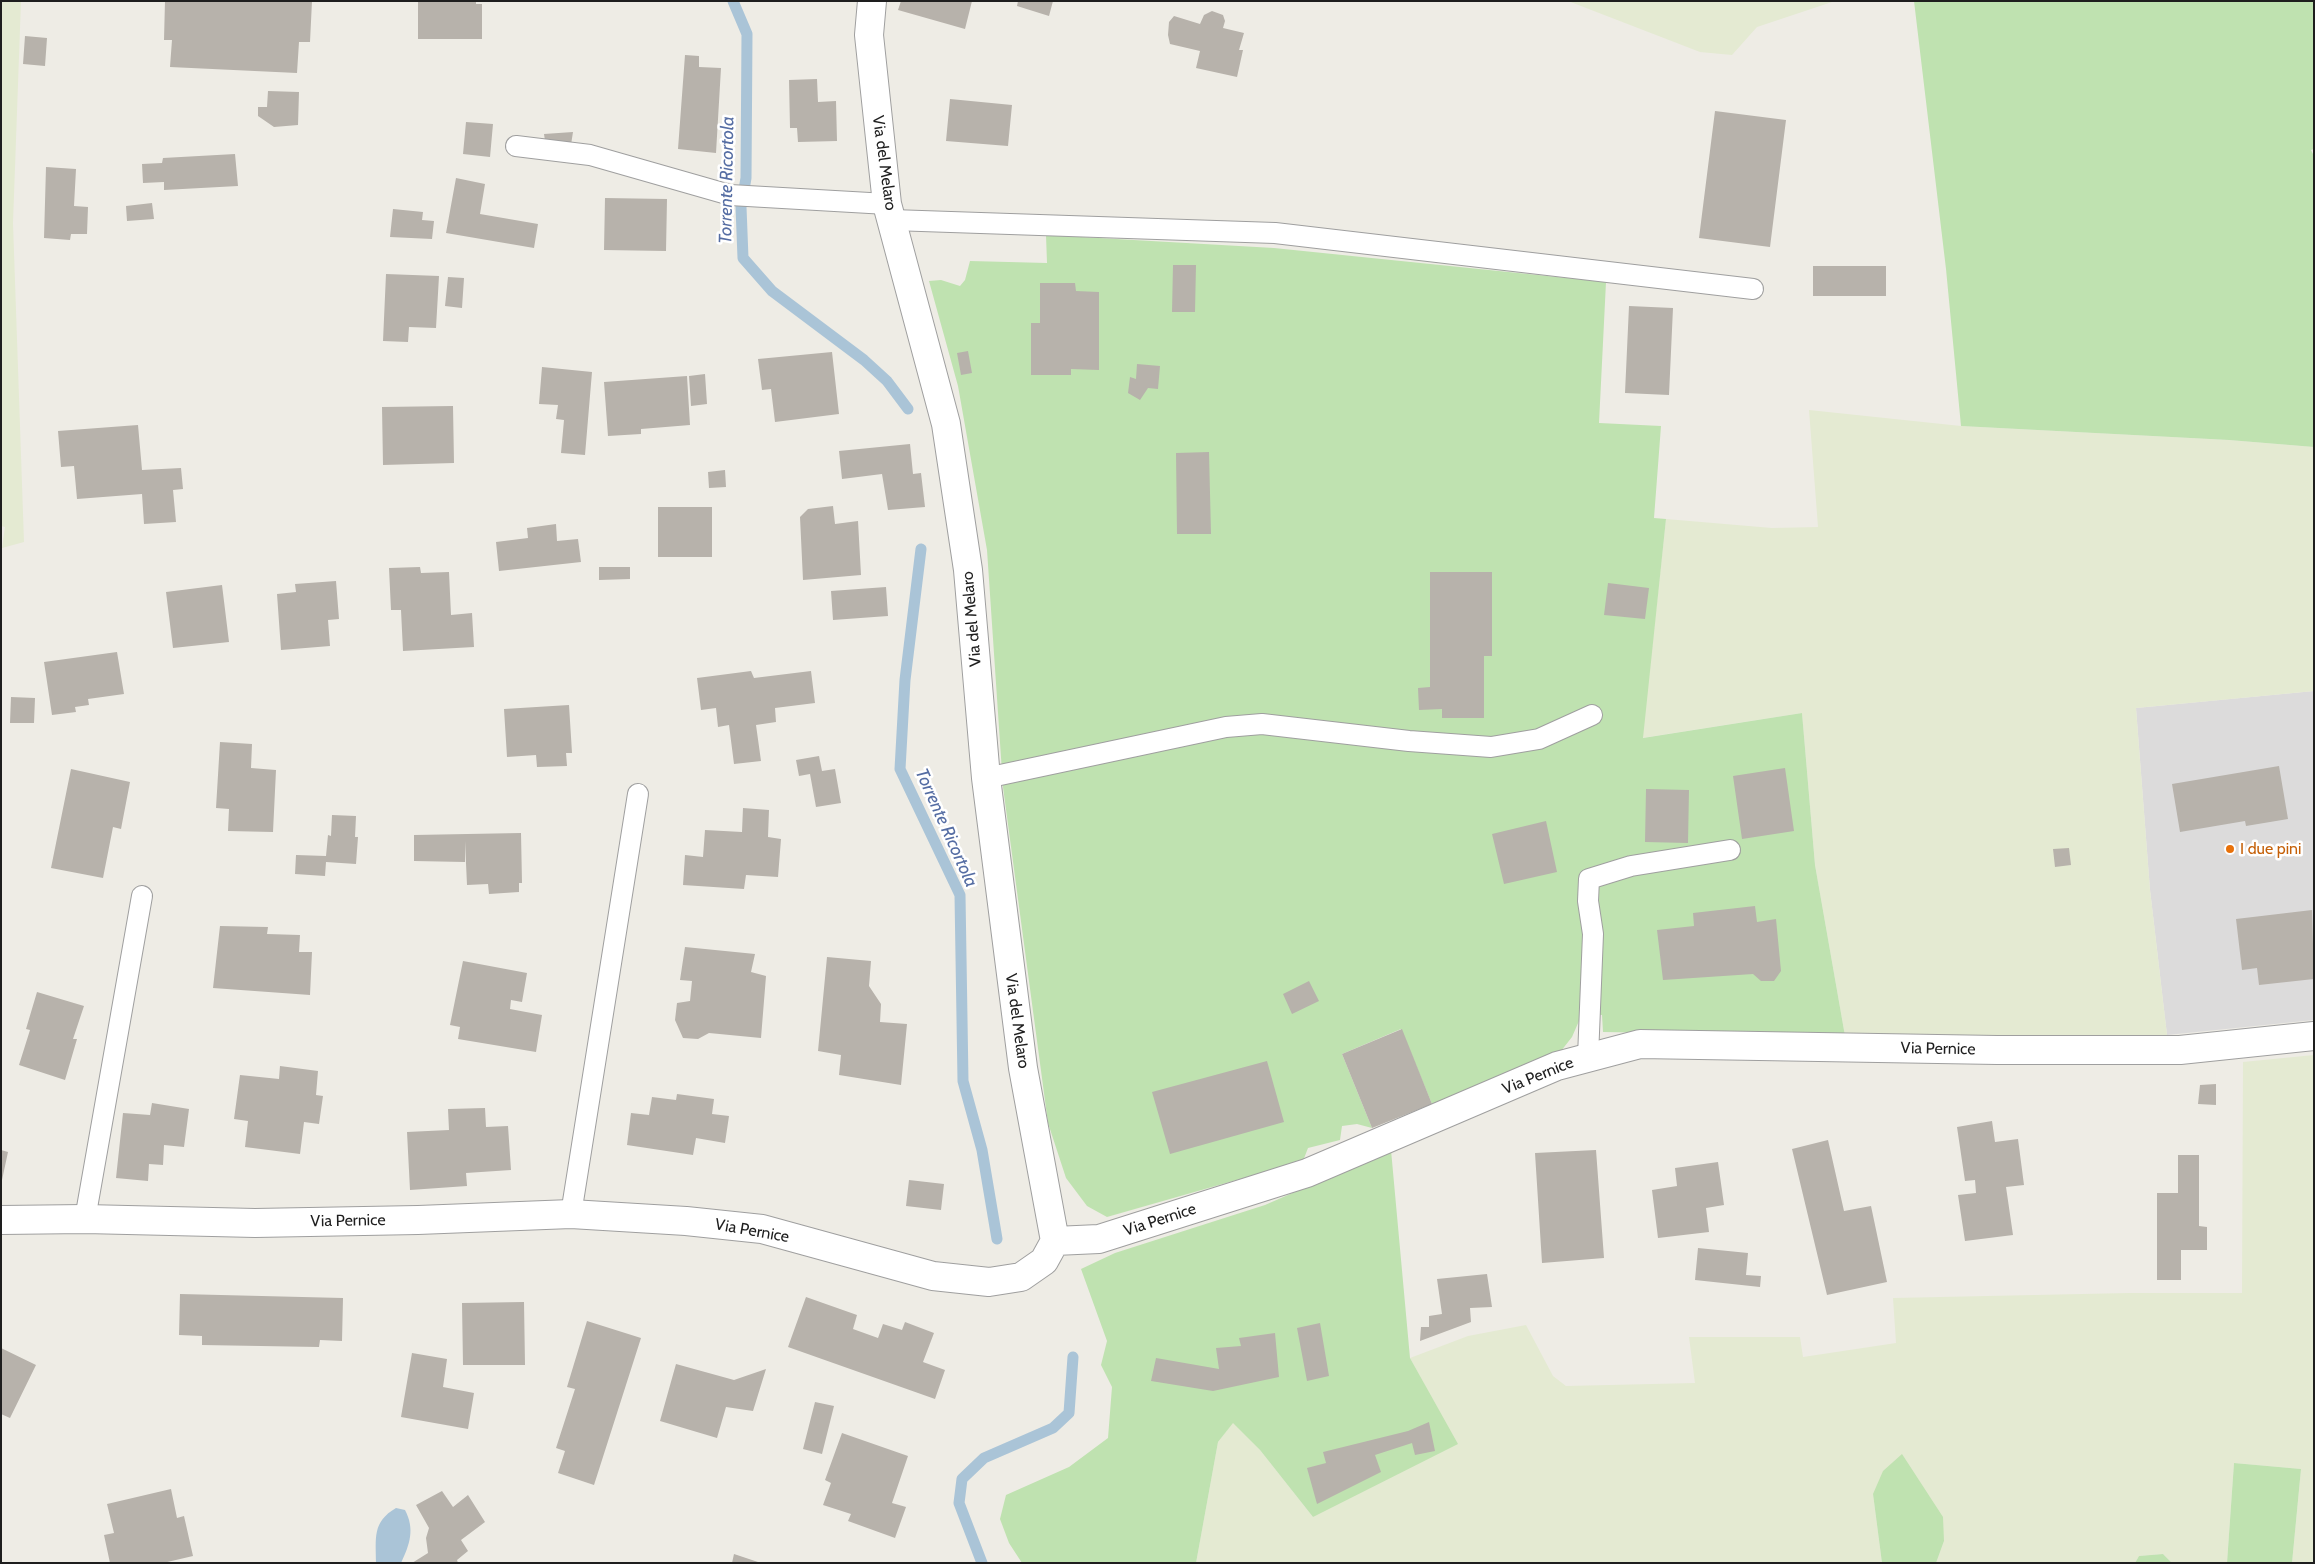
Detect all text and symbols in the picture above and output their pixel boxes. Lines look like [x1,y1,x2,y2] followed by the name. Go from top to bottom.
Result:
[868,114,900,212] street label: Via del Melaro
[715,116,739,244] water label: Torrente Ricortola
[958,571,986,667] street label: Via del Melaro
[910,765,982,891] water label: Torrente Ricortola
[2240,839,2301,859] place label: I due pini
[2224,843,2236,855] marker: I due pini
[1001,972,1033,1070] street label: Via del Melaro
[1900,1039,1976,1059] street label: Via Pernice
[1500,1053,1576,1099] street label: Via Pernice
[1121,1199,1199,1241] street label: Via Pernice
[310,1211,386,1231] street label: Via Pernice
[713,1215,791,1247] street label: Via Pernice

